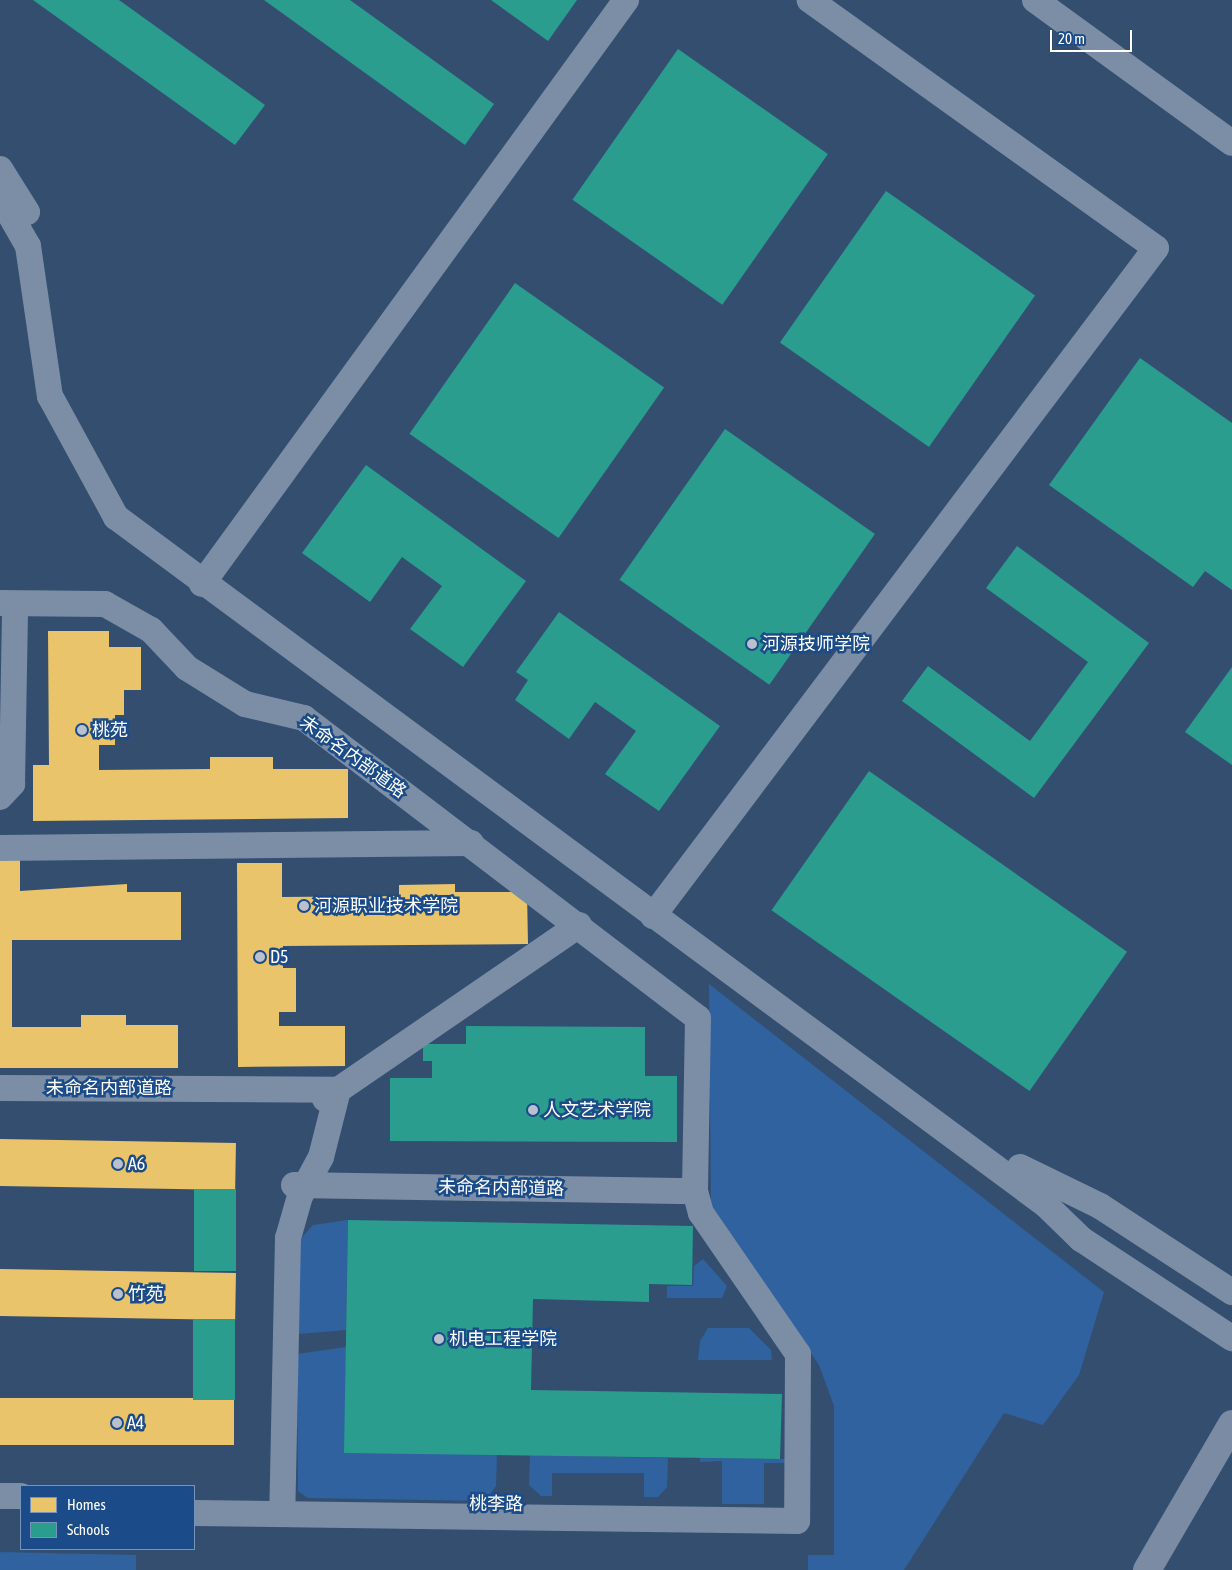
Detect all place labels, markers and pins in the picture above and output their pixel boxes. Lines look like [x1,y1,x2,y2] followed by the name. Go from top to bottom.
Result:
[762,633,870,655] place label: 河源技师学院
[746,638,758,650] marker: 河源技师学院
[92,719,128,741] place label: 桃苑
[76,724,88,736] marker: 桃苑
[314,895,458,917] place label: 河源职业技术学院
[298,900,310,912] marker: 河源职业技术学院
[270,946,289,968] place label: D5
[254,951,266,963] marker: D5
[543,1099,651,1121] place label: 人文艺术学院
[527,1104,539,1116] marker: 人文艺术学院
[128,1153,145,1175] place label: A6
[112,1158,124,1170] marker: A6
[128,1283,164,1305] place label: 竹苑
[112,1288,124,1300] marker: 竹苑
[449,1328,557,1350] place label: 机电工程学院
[433,1333,445,1345] marker: 机电工程学院
[127,1412,144,1434] place label: A4
[111,1417,123,1429] marker: A4

